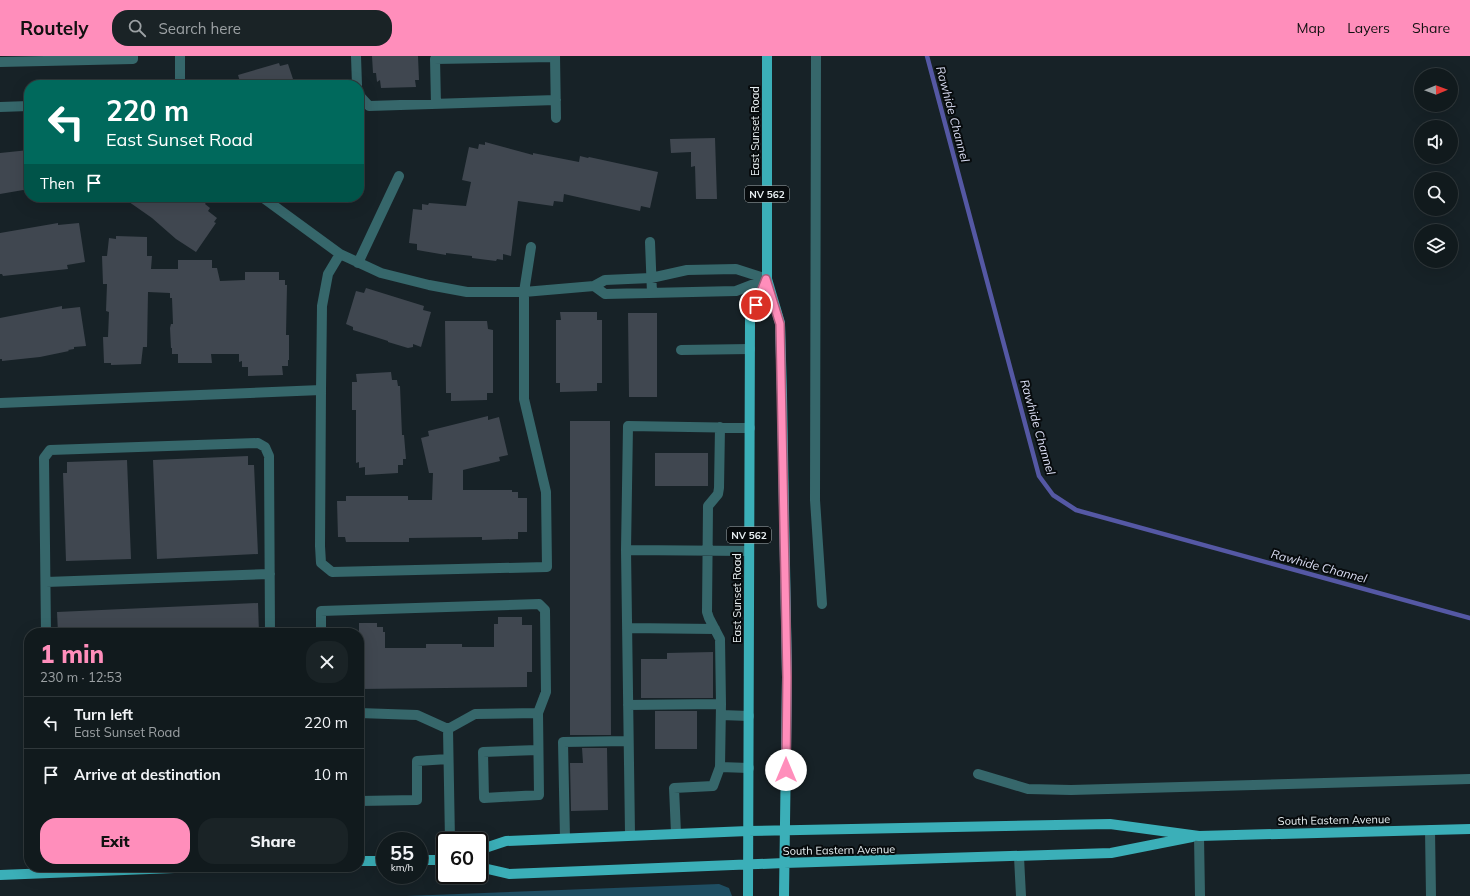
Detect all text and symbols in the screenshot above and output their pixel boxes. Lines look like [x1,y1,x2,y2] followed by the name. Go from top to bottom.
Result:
[112,10,392,46] search box
[20,16,88,40] text: Routely
[126,17,148,39] icon: search
[158,19,241,38] text: Search here
[1296,19,1325,37] text: Map
[1347,19,1390,37] text: Layers
[1412,19,1450,37] text: Share
[933,64,973,164] water label: Rawhide Channel
[1414,68,1458,112] north arrow
[1414,68,1458,268] map controls
[748,86,762,176] street label: East Sunset Road
[106,93,189,128] text: 220 m
[40,96,92,148] icon: left
[1414,120,1458,164] button: sound
[106,128,253,151] text: East Sunset Road
[83,172,105,194] icon: arrive
[1414,172,1458,216] button: search
[40,174,75,193] text: Then
[745,186,789,202] road number: NV 562
[1414,224,1458,268] button: layers
[739,288,773,322] pin
[745,294,767,316] icon: arrive
[1017,378,1059,477] water label: Rawhide Channel
[727,527,771,543] road number: NV 562
[1269,546,1369,586] water label: Rawhide Channel
[730,553,744,643] street label: East Sunset Road
[40,639,104,669] text: 1 min
[306,641,348,683] button: close
[40,669,122,685] text: 230 m · 12:53
[74,705,133,724] text: Turn left
[40,712,62,734] icon: left
[304,713,348,732] text: 220 m
[74,724,180,740] text: East Sunset Road
[765,749,807,791] position arrow
[40,764,62,786] icon: arrive
[74,765,221,784] text: Arrive at destination
[313,765,348,784] text: 10 m
[1278,812,1390,828] street label: South Eastern Avenue
[40,818,190,864] button: Exit
[198,818,348,864] button: Share
[436,832,488,884] speed limit sign: 60
[390,840,414,865] text: 55
[783,842,895,858] street label: South Eastern Avenue
[391,861,413,874] text: km/h

